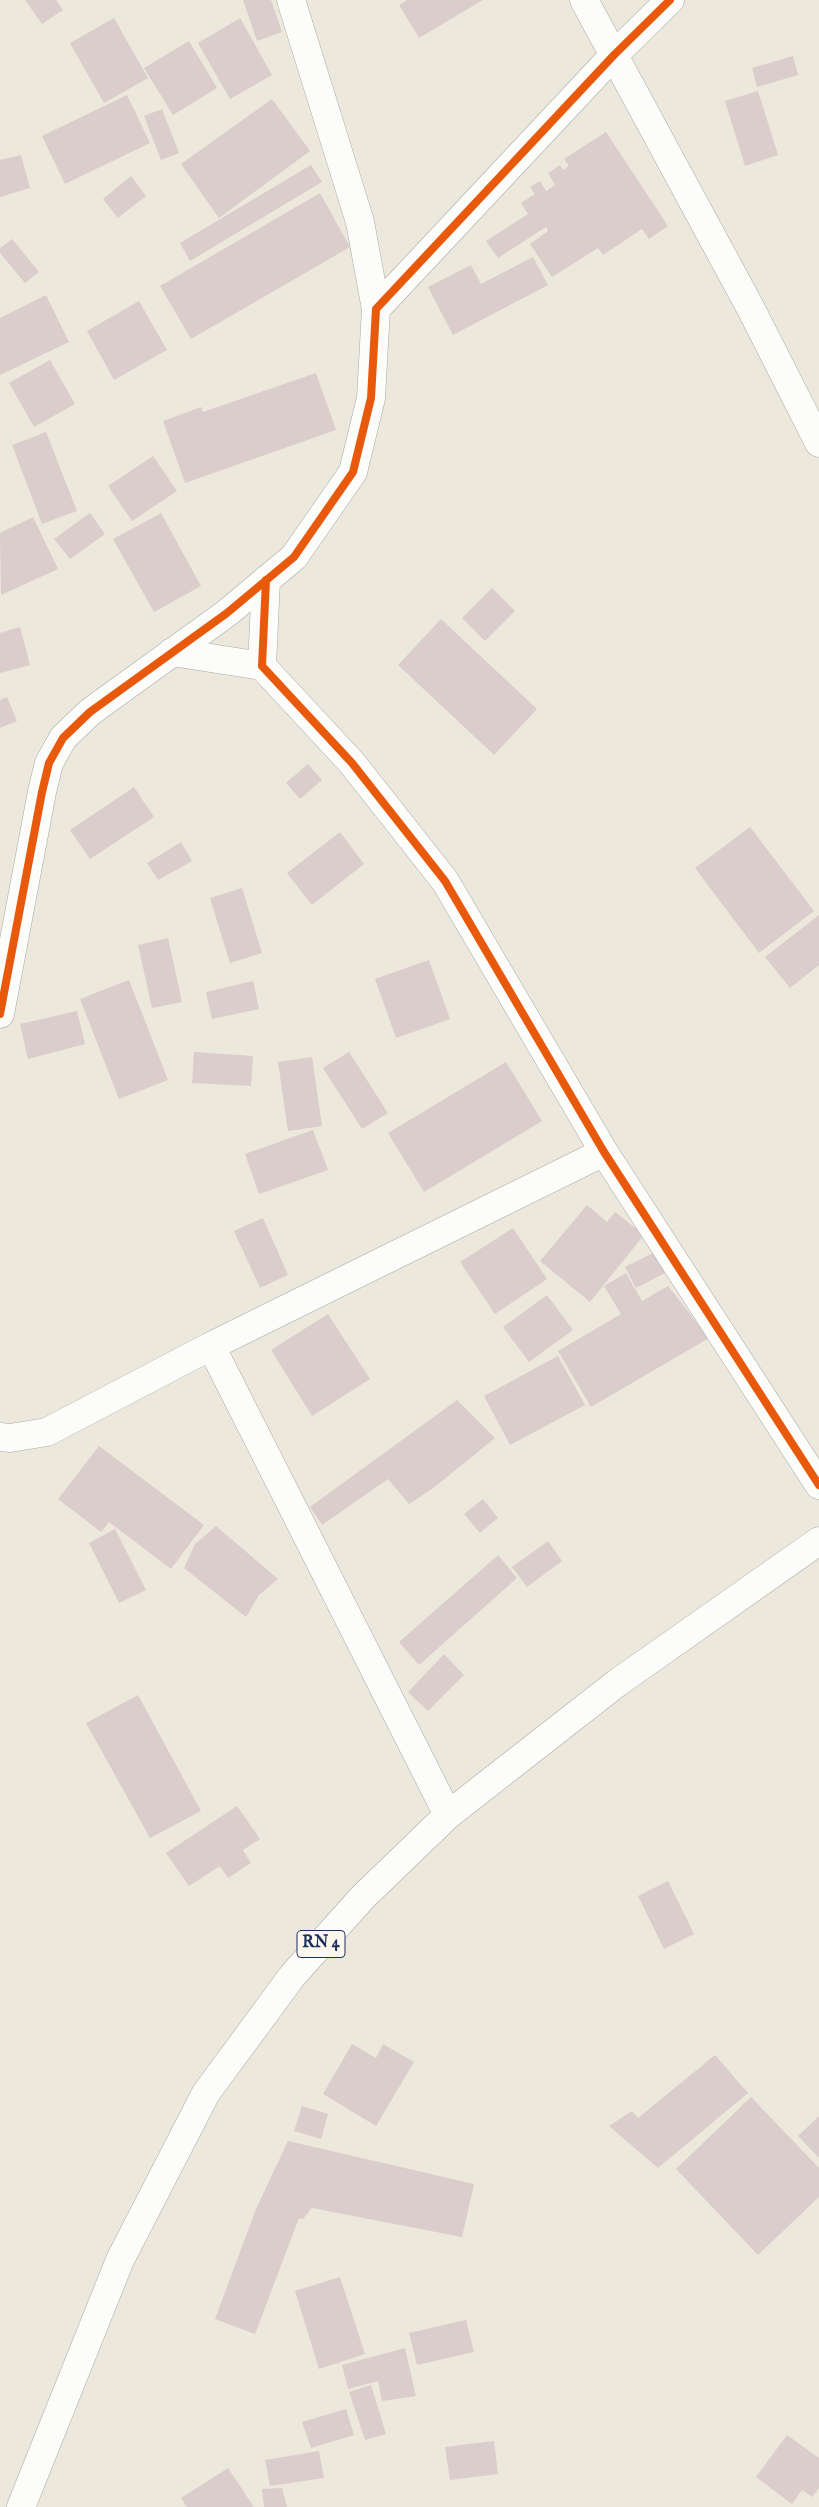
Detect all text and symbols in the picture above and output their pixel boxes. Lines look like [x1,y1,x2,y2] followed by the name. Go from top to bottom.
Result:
[297,1930,345,1958] road number: RN 4

